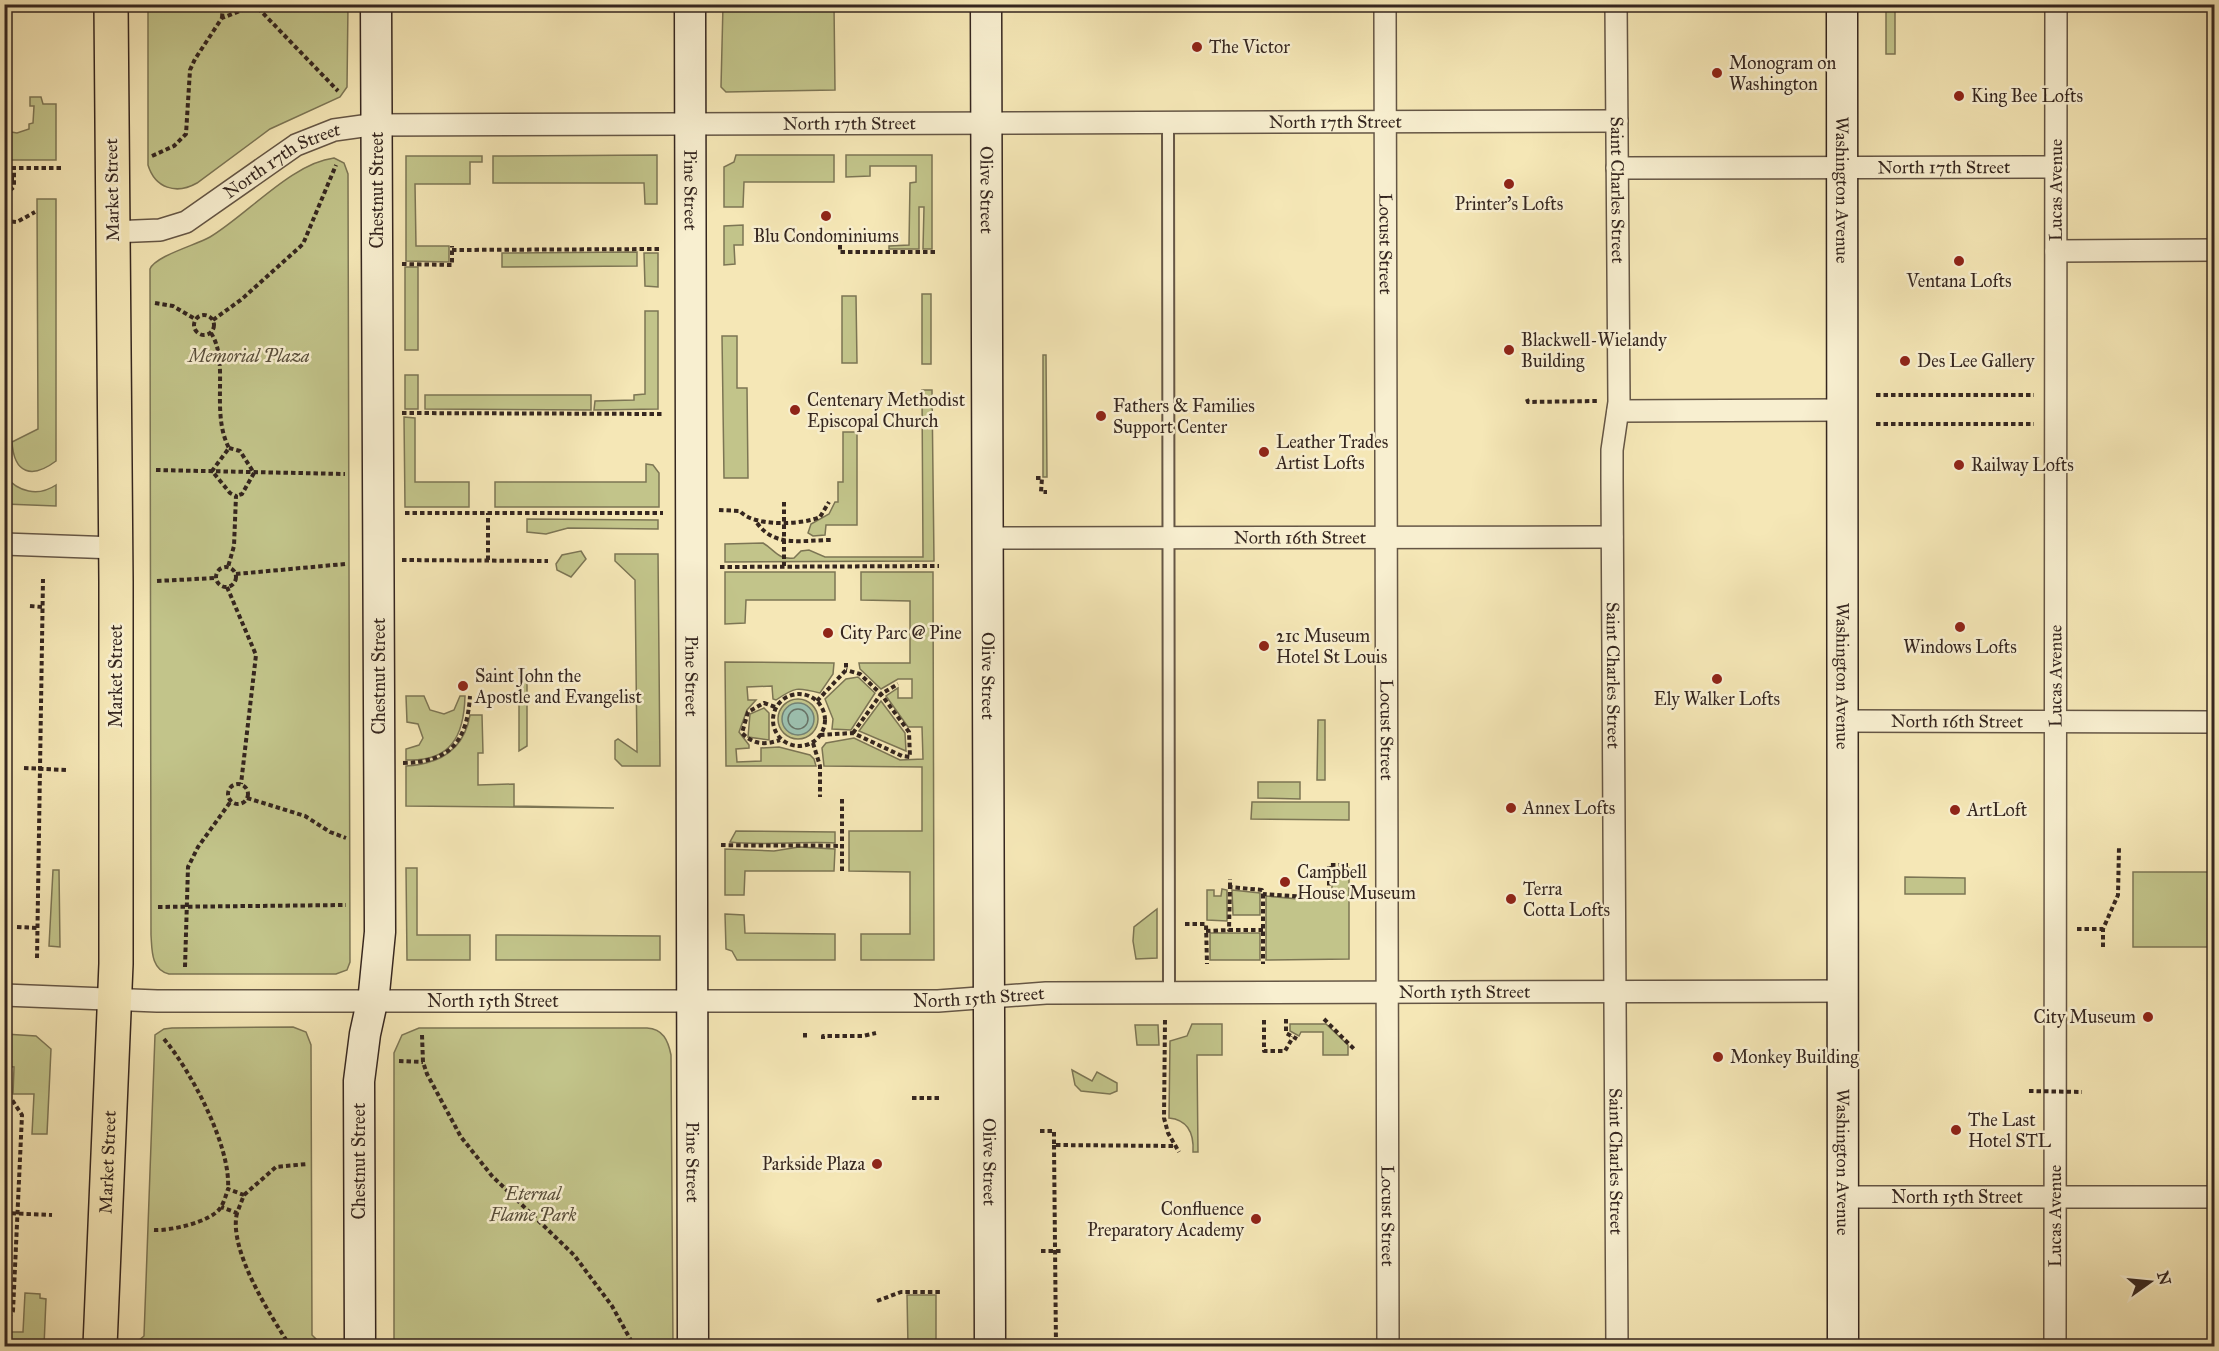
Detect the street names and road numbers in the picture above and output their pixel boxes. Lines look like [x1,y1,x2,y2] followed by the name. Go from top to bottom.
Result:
[1269,111,1402,133] street label: North 17th Street
[783,112,916,135] street label: North 17th Street
[1606,116,1629,264] street label: Saint Charles Street
[1830,117,1853,263] street label: Washington Avenue
[219,118,342,203] street label: North 17th Street
[366,131,388,248] street label: Chestnut Street
[100,137,124,242] street label: Market Street
[2045,139,2067,241] street label: Lucas Avenue
[975,146,998,235] street label: Olive Street
[679,149,702,231] street label: Pine Street
[1878,156,2011,178] street label: North 17th Street
[1374,193,1397,295] street label: Locust Street
[1234,526,1367,549] street label: North 16th Street
[1602,602,1625,750] street label: Saint Charles Street
[1830,603,1854,749] street label: Washington Avenue
[368,617,390,734] street label: Chestnut Street
[105,624,127,728] street label: Market Street
[2044,625,2067,727] street label: Lucas Avenue
[977,632,999,721] street label: Olive Street
[680,635,703,717] street label: Pine Street
[1376,679,1398,781] street label: Locust Street
[1891,710,2024,732] street label: North 16th Street
[1399,981,1531,1003] street label: North 15th Street
[913,982,1046,1012] street label: North 15th Street
[427,990,559,1012] street label: North 15th Street
[1605,1088,1627,1236] street label: Saint Charles Street
[1831,1089,1854,1235] street label: Washington Avenue
[348,1102,370,1219] street label: Chestnut Street
[95,1109,121,1214] street label: Market Street
[978,1118,1001,1207] street label: Olive Street
[681,1121,704,1203] street label: Pine Street
[1377,1165,1399,1267] street label: Locust Street
[2044,1165,2066,1267] street label: Lucas Avenue
[1891,1186,2023,1208] street label: North 15th Street

